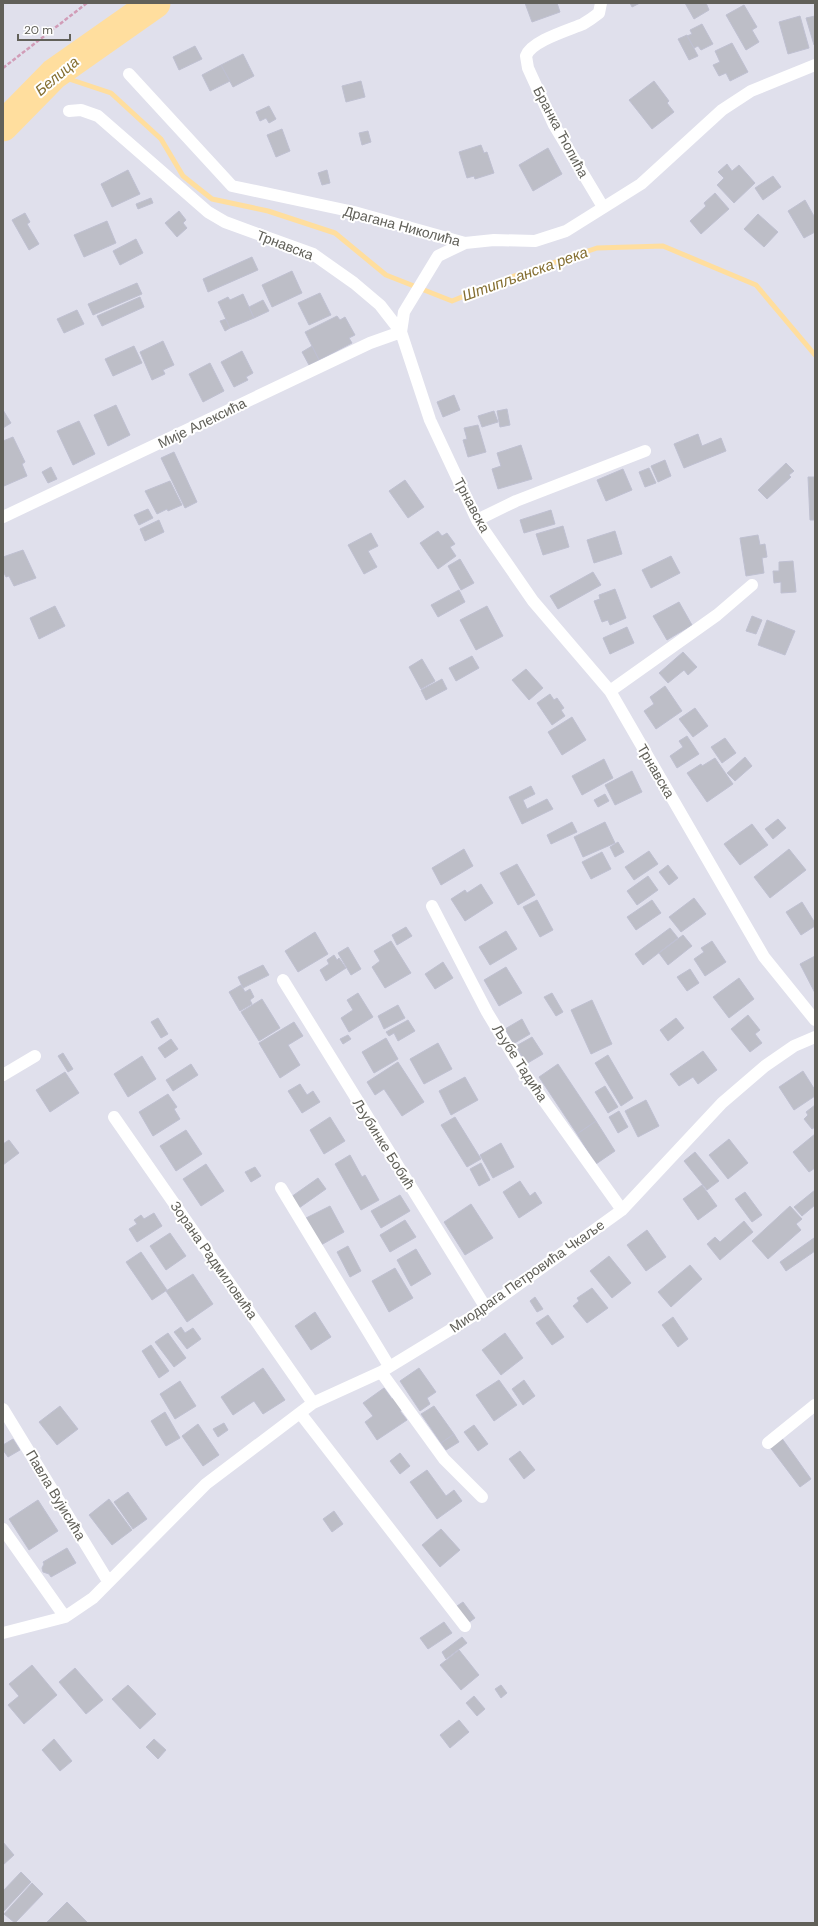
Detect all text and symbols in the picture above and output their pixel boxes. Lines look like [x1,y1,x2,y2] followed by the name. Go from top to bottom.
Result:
[18,16,70,42] scale bar
[24,22,53,38] text: 20 m
[31,52,83,100] water label: Белица
[529,83,593,181] street label: Бранка Ћопића
[342,202,463,250] street label: Драгана Николића
[254,226,316,264] street label: Трнавска
[459,242,591,306] water label: Штипљанска река
[155,394,249,452] street label: Мије Алексића
[450,474,494,536] street label: Трнавска
[633,741,679,801] street label: Трнавска
[488,1021,552,1105] street label: Љубе Тадића
[349,1095,419,1193] street label: Љубинке Бобић
[166,1197,262,1323] street label: Зорана Радмиловића
[446,1215,608,1336] street label: Миодрага Петровића Чкаље
[22,1447,90,1544] street label: Павла Вујисића

